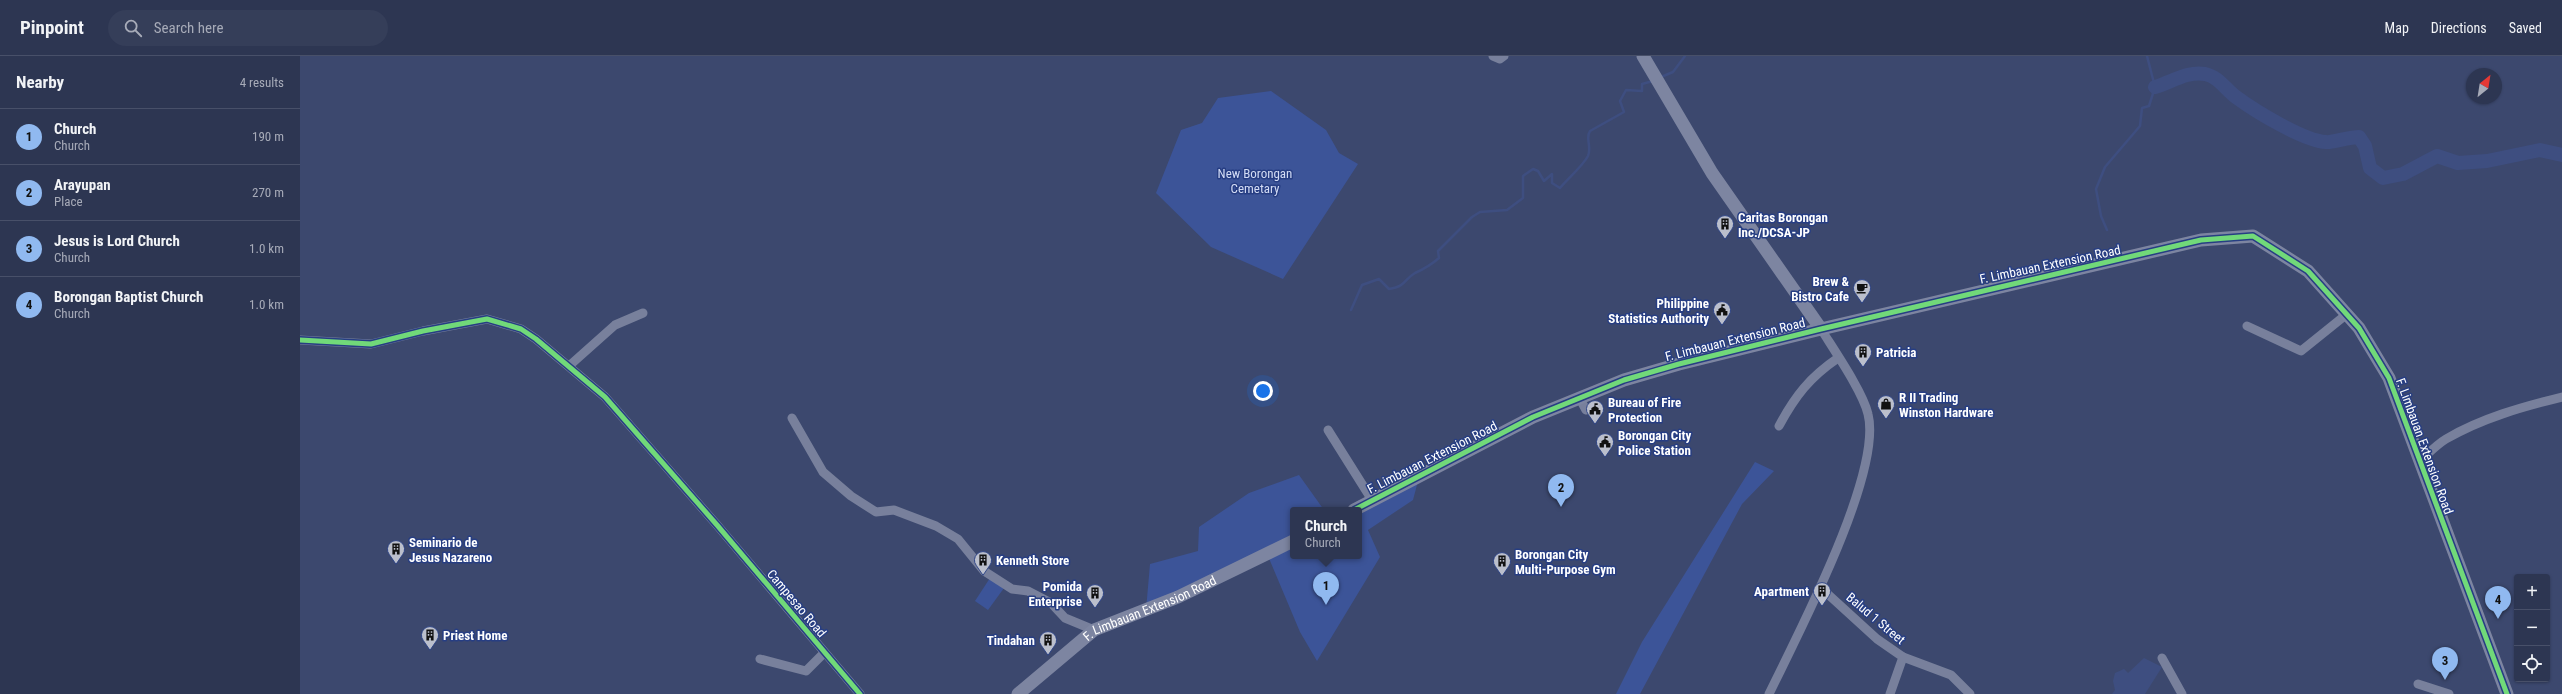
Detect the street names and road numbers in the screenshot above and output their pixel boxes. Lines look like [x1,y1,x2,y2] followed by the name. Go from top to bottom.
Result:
[1978,242,2122,287] street label: F. Limbauan Extension Road
[1664,315,1807,364] street label: F. Limbauan Extension Road
[2393,376,2456,516] street label: F. Limbauan Extension Road
[1365,418,1500,497] street label: F. Limbauan Extension Road
[764,566,829,640] street label: Campesao Road
[1080,573,1219,644] street label: F. Limbauan Extension Road
[1843,590,1908,647] street label: Balud 1 Street

